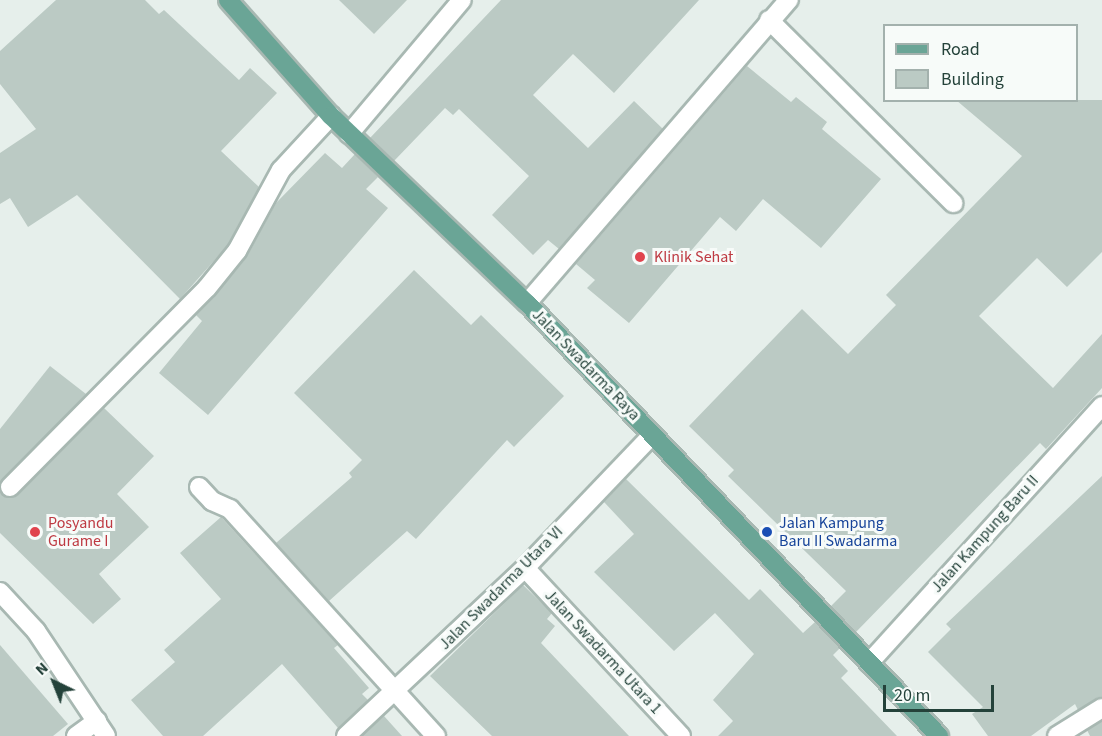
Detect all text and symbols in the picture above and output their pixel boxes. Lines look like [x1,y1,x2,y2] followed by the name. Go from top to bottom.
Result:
[883,24,1078,102] legend
[941,37,980,62] text: Road
[941,67,1004,92] text: Building
[654,247,734,267] place label: Klinik Sehat
[631,248,649,266] marker: Klinik Sehat
[528,305,644,425] street label: Jalan Swadarma Raya
[927,471,1043,597] street label: Jalan Kampung Baru II
[48,513,114,551] place label: Posyandu Gurame I
[779,513,897,551] place label: Jalan Kampung Baru II Swadarma
[435,522,567,654] street label: Jalan Swadarma Utara VI
[26,523,44,541] marker: Posyandu Gurame I
[760,525,774,539] marker: Jalan Kampung Baru II Swadarma
[541,586,665,718] street label: Jalan Swadarma Utara 1
[24,652,84,712] north arrow
[30,657,53,681] text: N
[886,673,997,711] scale bar
[894,683,930,708] text: 20 m

